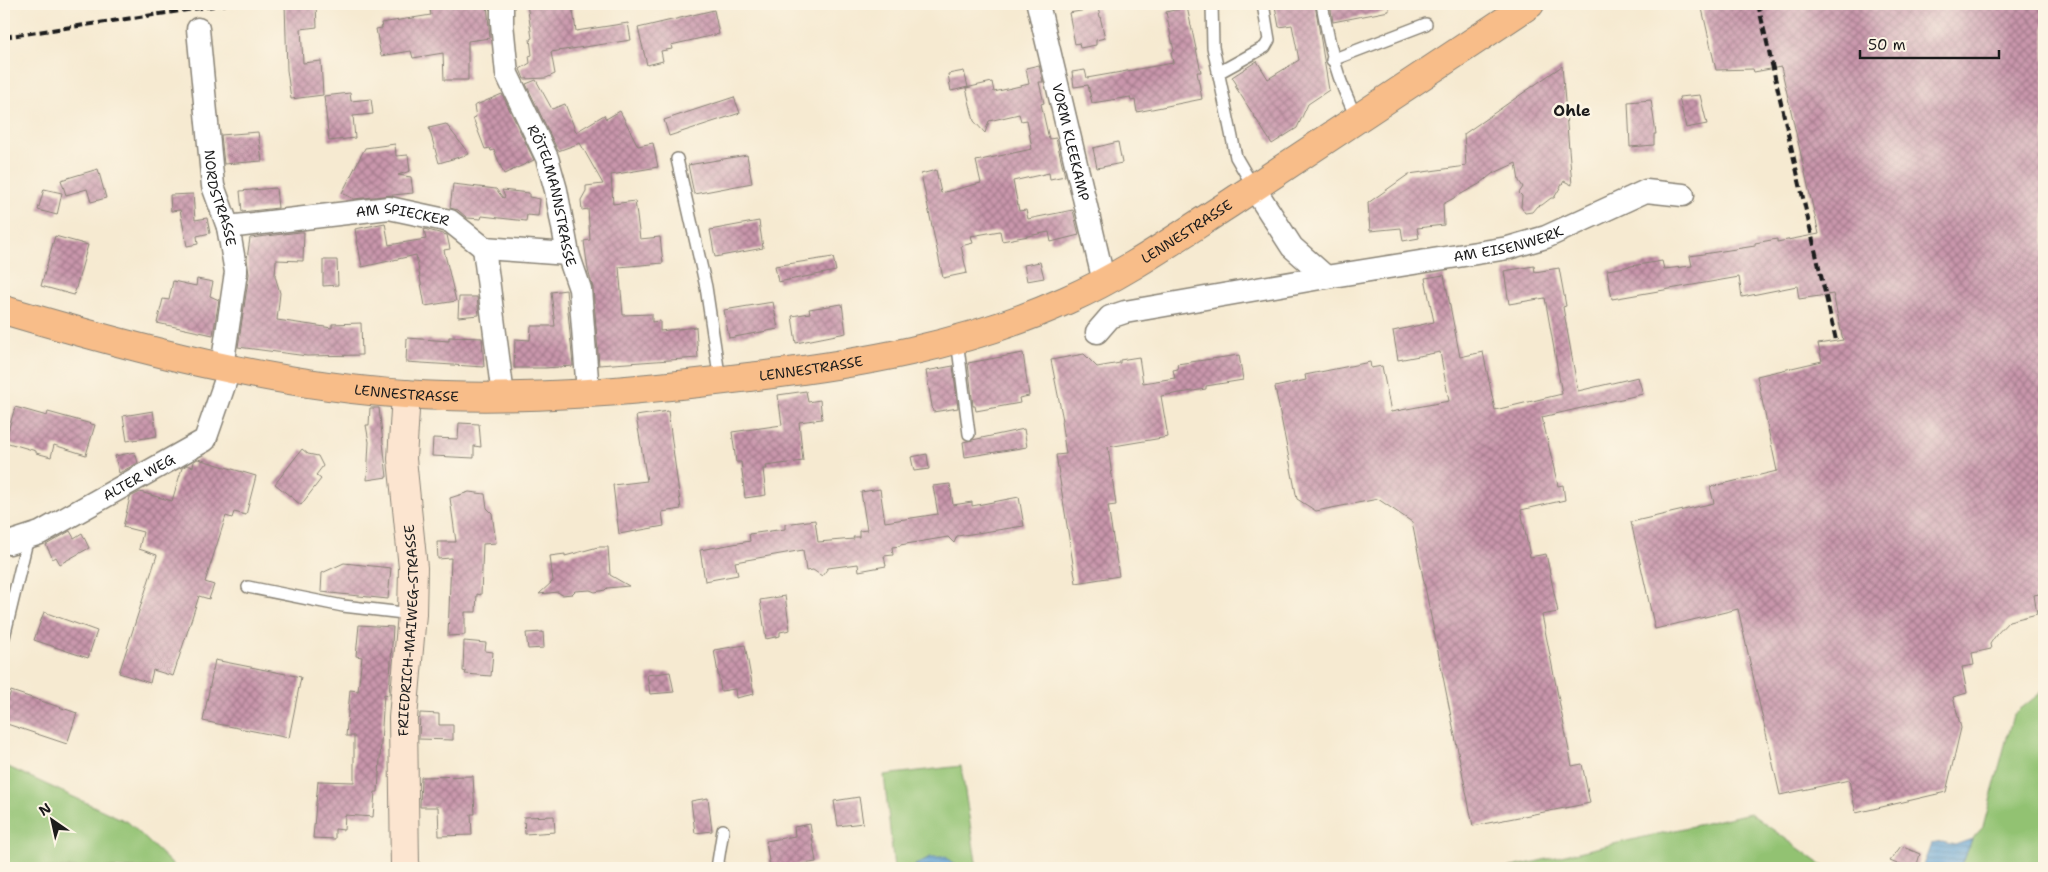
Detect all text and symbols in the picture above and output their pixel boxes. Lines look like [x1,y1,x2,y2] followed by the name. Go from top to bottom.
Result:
[1860,28,1999,60] scale bar
[1868,35,1906,55] text: 50 m
[1048,82,1093,203] street label: VORM KLEEKAMP
[1553,100,1591,121] district label: Ohle
[523,122,581,269] street label: RÖTELMANNSTRASSE
[201,149,240,248] street label: NORDSTRASSE
[1138,195,1236,267] street label: LENNESTRASSE
[355,199,451,230] street label: AM SPIECKER
[1452,221,1566,266] street label: AM EISENWERK
[758,352,865,385] street label: LENNESTRASSE
[353,380,459,405] street label: LENNESTRASSE
[100,450,178,505] street label: ALTER WEG
[394,523,422,736] street label: FRIEDRICH-MAIWEG-STRASSE
[28,794,78,844] north arrow
[35,799,54,820] text: N

